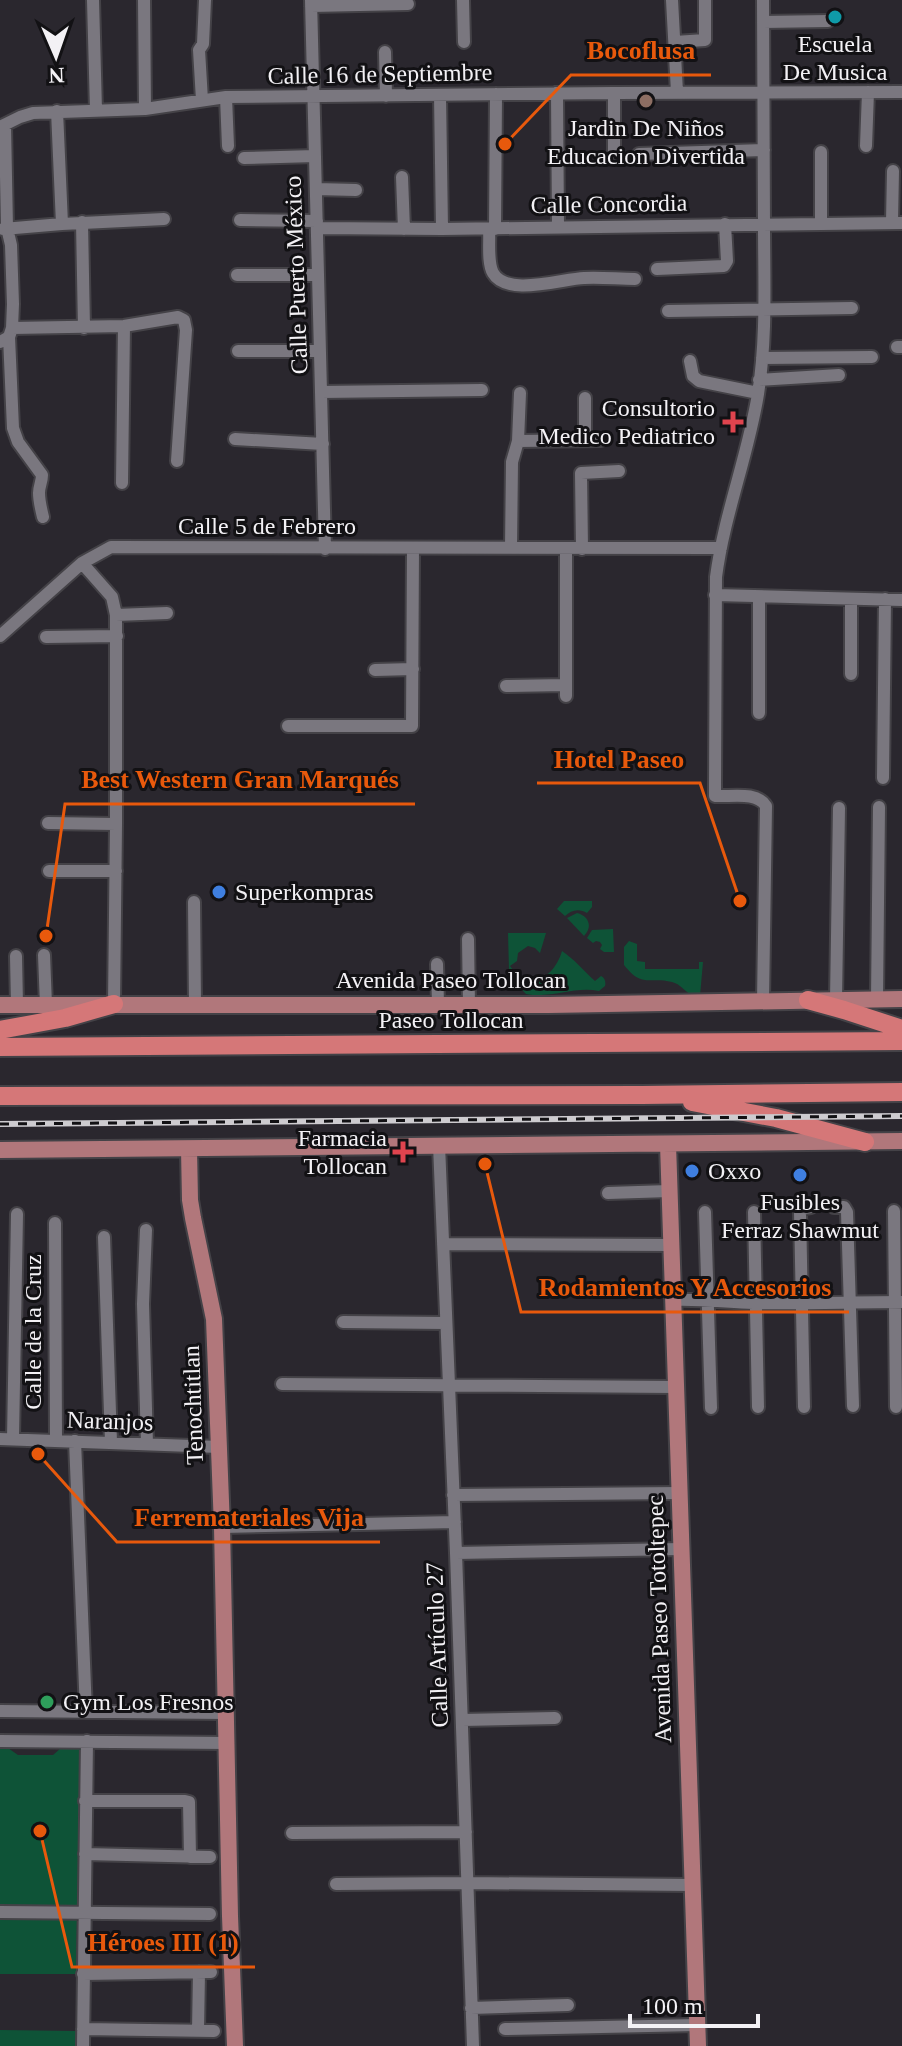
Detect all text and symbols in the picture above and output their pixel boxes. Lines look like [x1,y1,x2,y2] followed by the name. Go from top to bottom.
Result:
[826,8,844,26] marker: Escuela De Musica
[16,16,96,96] north arrow
[571,25,711,75] callout: Bocoflusa
[783,31,888,85] place label: Escuela De Musica
[587,36,695,65] text: Bocoflusa
[267,59,493,89] street label: Calle 16 de Septiembre
[48,63,65,88] text: N
[637,92,655,110] marker: Jardin De Niños Educacion Divertida
[547,115,745,169] place label: Jardin De Niños Educacion Divertida
[280,175,312,375] street label: Calle Puerto México
[530,190,688,218] street label: Calle Concordia
[538,395,715,449] place label: Consultorio Medico Pediatrico
[722,411,744,433] marker: Consultorio Medico Pediatrico
[178,513,356,539] street label: Calle 5 de Febrero
[537,733,700,783] callout: Hotel Paseo
[554,745,684,774] text: Hotel Paseo
[65,754,415,804] callout: Best Western Gran Marqués
[81,765,399,794] text: Best Western Gran Marqués
[235,879,374,905] place label: Superkompras
[210,883,228,901] marker: Superkompras
[336,967,566,993] street label: Avenida Paseo Tollocan
[378,1007,524,1033] street label: Paseo Tollocan
[298,1125,387,1179] place label: Farmacia Tollocan
[394,1143,412,1161] marker: Farmacia Tollocan
[708,1158,761,1184] place label: Oxxo
[683,1162,701,1180] marker: Oxxo
[791,1166,809,1184] marker: Fusibles Ferraz Shawmut
[721,1189,879,1243] place label: Fusibles Ferraz Shawmut
[20,1254,46,1410] street label: Calle de la Cruz
[521,1262,849,1312] callout: Rodamientos Y Accesorios
[539,1273,831,1302] text: Rodamientos Y Accesorios
[178,1345,208,1465] street label: Tenochtitlan
[66,1406,154,1436] street label: Naranjos
[117,1492,380,1542] callout: Ferremateriales Vija
[642,1495,676,1743] street label: Avenida Paseo Totoltepec
[134,1503,364,1532] text: Ferremateriales Vija
[421,1562,453,1728] street label: Calle Artículo 27
[63,1689,234,1715] place label: Gym Los Fresnos
[38,1693,56,1711] marker: Gym Los Fresnos
[72,1917,255,1967] callout: Héroes III (1)
[87,1928,239,1957] text: Héroes III (1)
[630,1978,758,2028] scale bar
[642,1993,703,2019] text: 100 m

